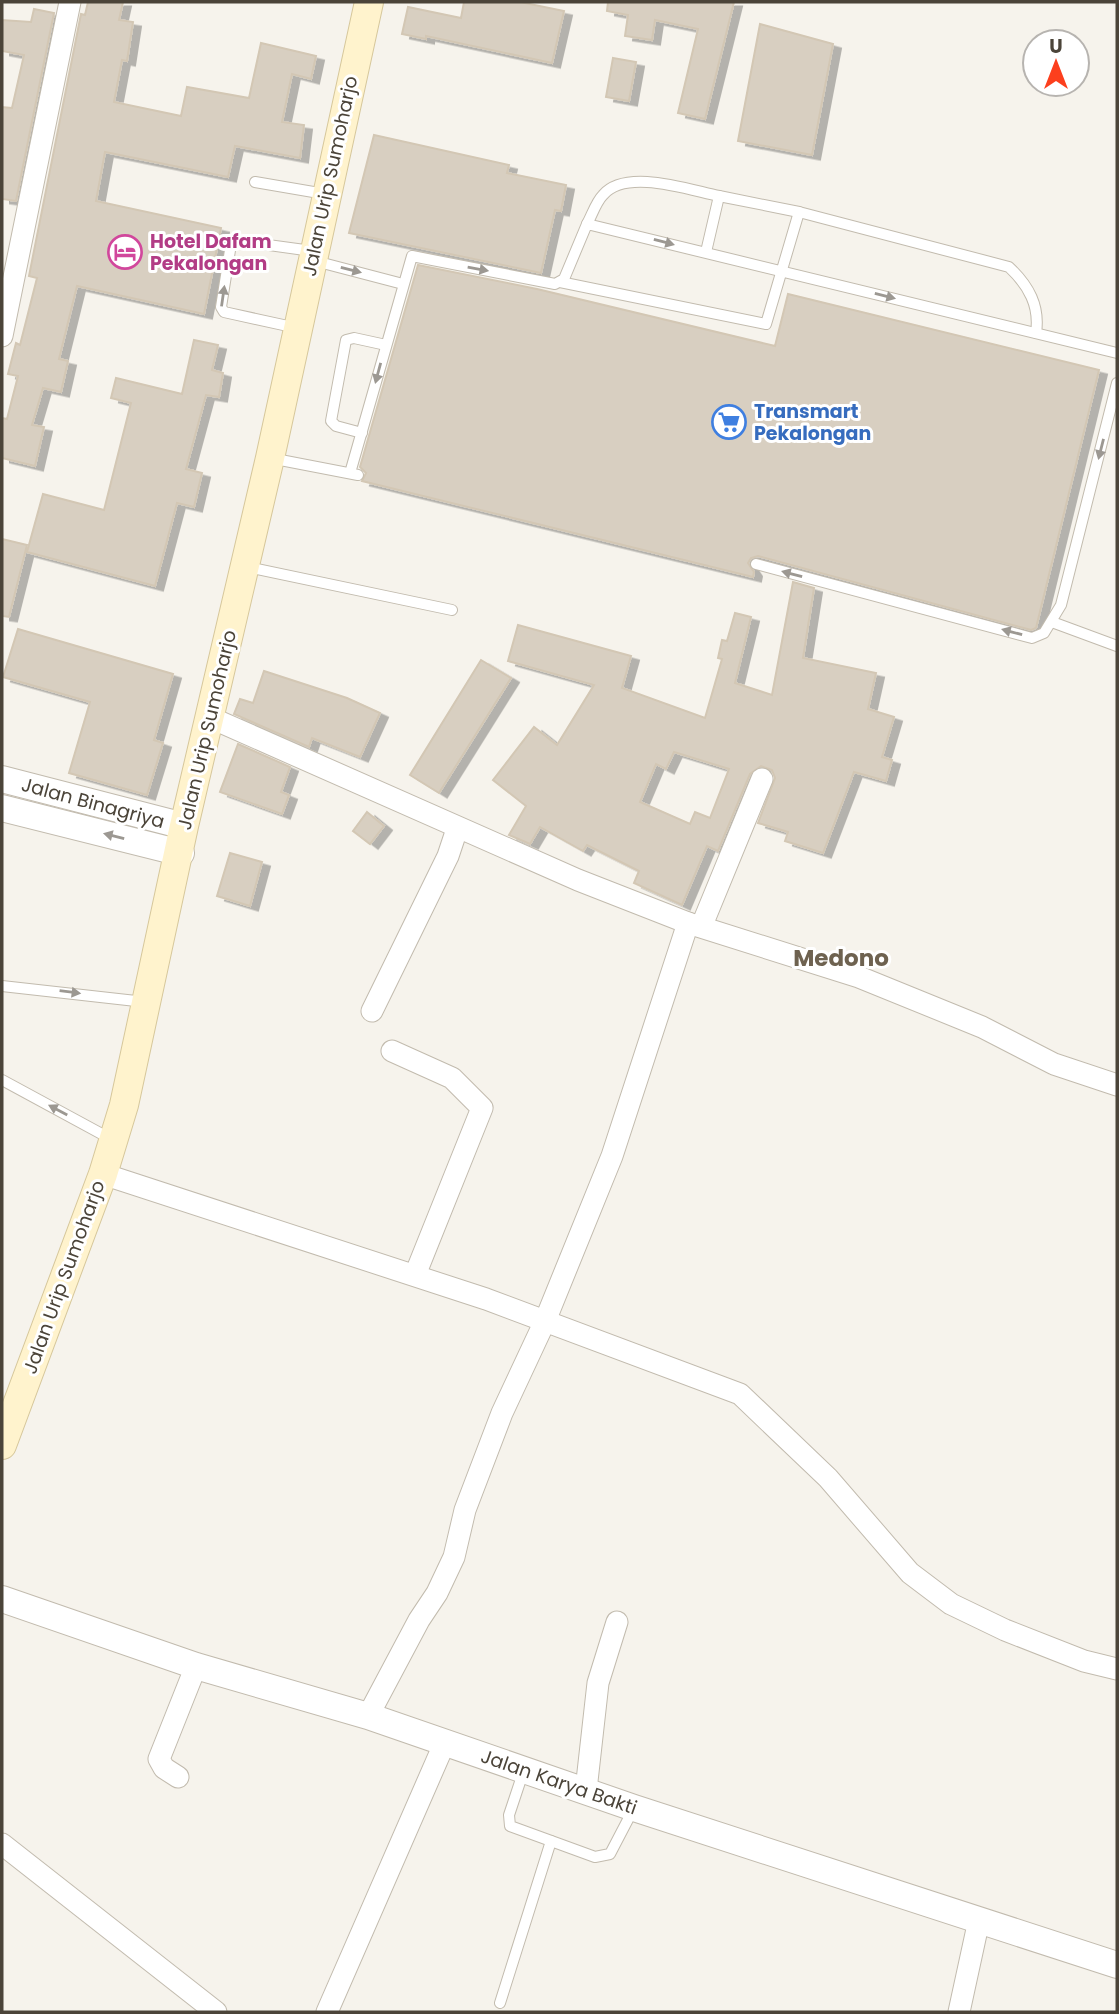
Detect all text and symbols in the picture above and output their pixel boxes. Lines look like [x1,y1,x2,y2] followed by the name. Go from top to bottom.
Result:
[1021,28,1091,98] north arrow
[1049,33,1063,60] text: U
[296,73,364,279] street label: Jalan Urip Sumoharjo
[150,228,272,277] place label: Hotel Dafam Pekalongan
[106,233,144,271] hotel icon: Hotel Dafam Pekalongan
[653,237,675,248] one-way arrow
[467,264,489,275] one-way arrow
[340,265,362,276] one-way arrow
[218,284,229,306] one-way arrow
[874,291,896,302] one-way arrow
[372,362,383,384] one-way arrow
[754,398,871,447] place label: Transmart Pekalongan
[710,403,748,441] supermarket icon: Transmart Pekalongan
[1095,438,1106,460] one-way arrow
[781,568,803,579] one-way arrow
[171,627,243,833] street label: Jalan Urip Sumoharjo
[1001,627,1022,637] one-way arrow
[18,771,168,835] street label: Jalan Binagriya
[103,830,125,841] one-way arrow
[793,942,889,974] district label: Medono
[59,986,81,997] one-way arrow
[48,1104,68,1116] one-way arrow
[16,1176,112,1378] street label: Jalan Urip Sumoharjo
[477,1743,641,1821] street label: Jalan Karya Bakti

